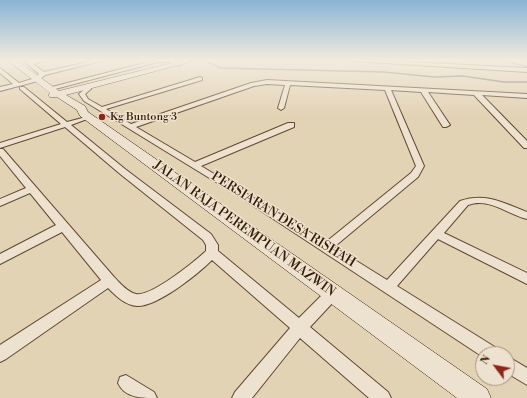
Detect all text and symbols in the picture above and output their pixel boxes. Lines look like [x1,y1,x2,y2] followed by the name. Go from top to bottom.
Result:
[110,110,177,124] place label: Kg Buntong 3
[97,112,107,122] marker: Kg Buntong 3
[150,158,338,300] street label: JALAN RAJA PEREMPUAN MAZWIN
[208,169,358,271] street label: PERSIARAN DESA RISHAH
[475,346,515,386] north arrow
[477,353,494,368] text: N

